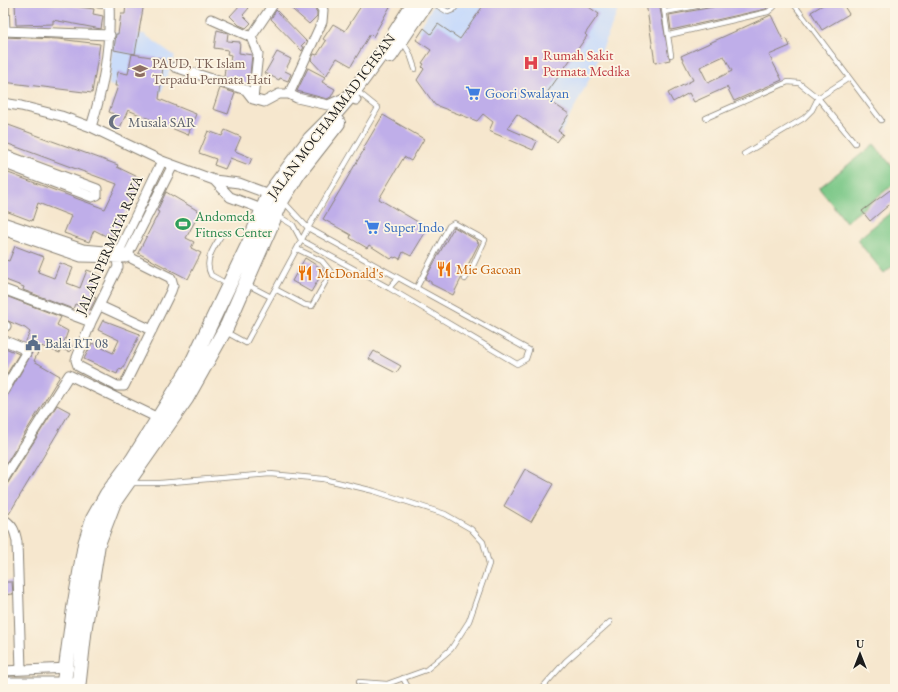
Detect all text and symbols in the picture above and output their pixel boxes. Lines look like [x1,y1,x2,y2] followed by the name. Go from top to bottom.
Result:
[262,30,399,203] street label: JALAN MOCHAMMAD ICHSAN
[543,46,630,80] place label: Rumah Sakit Permata Medika
[152,54,272,88] place label: PAUD, TK Islam Terpadu Permata Hati
[522,54,540,72] hospital icon: Rumah Sakit Permata Medika
[131,62,149,80] school or university icon: PAUD, TK Islam Terpadu Permata Hati
[464,84,482,102] supermarket icon: Goori Swalayan
[485,84,570,102] place label: Goori Swalayan
[107,113,125,131] mosque icon: Musala SAR
[128,113,197,131] place label: Musala SAR
[71,172,147,318] street label: JALAN PERMATA RAYA
[194,207,272,241] place label: Andomeda Fitness Center
[174,215,192,233] sports icon: Andomeda Fitness Center
[363,218,381,236] supermarket icon: Super Indo
[384,218,444,236] place label: Super Indo
[435,260,453,278] restaurant icon: Mie Gacoan
[456,260,522,278] place label: Mie Gacoan
[296,264,314,282] restaurant icon: McDonald's
[317,264,384,282] place label: McDonald's
[24,334,42,352] public building icon: Balai RT 08
[45,334,108,352] place label: Balai RT 08
[840,634,880,674] north arrow
[856,637,865,651] text: U

